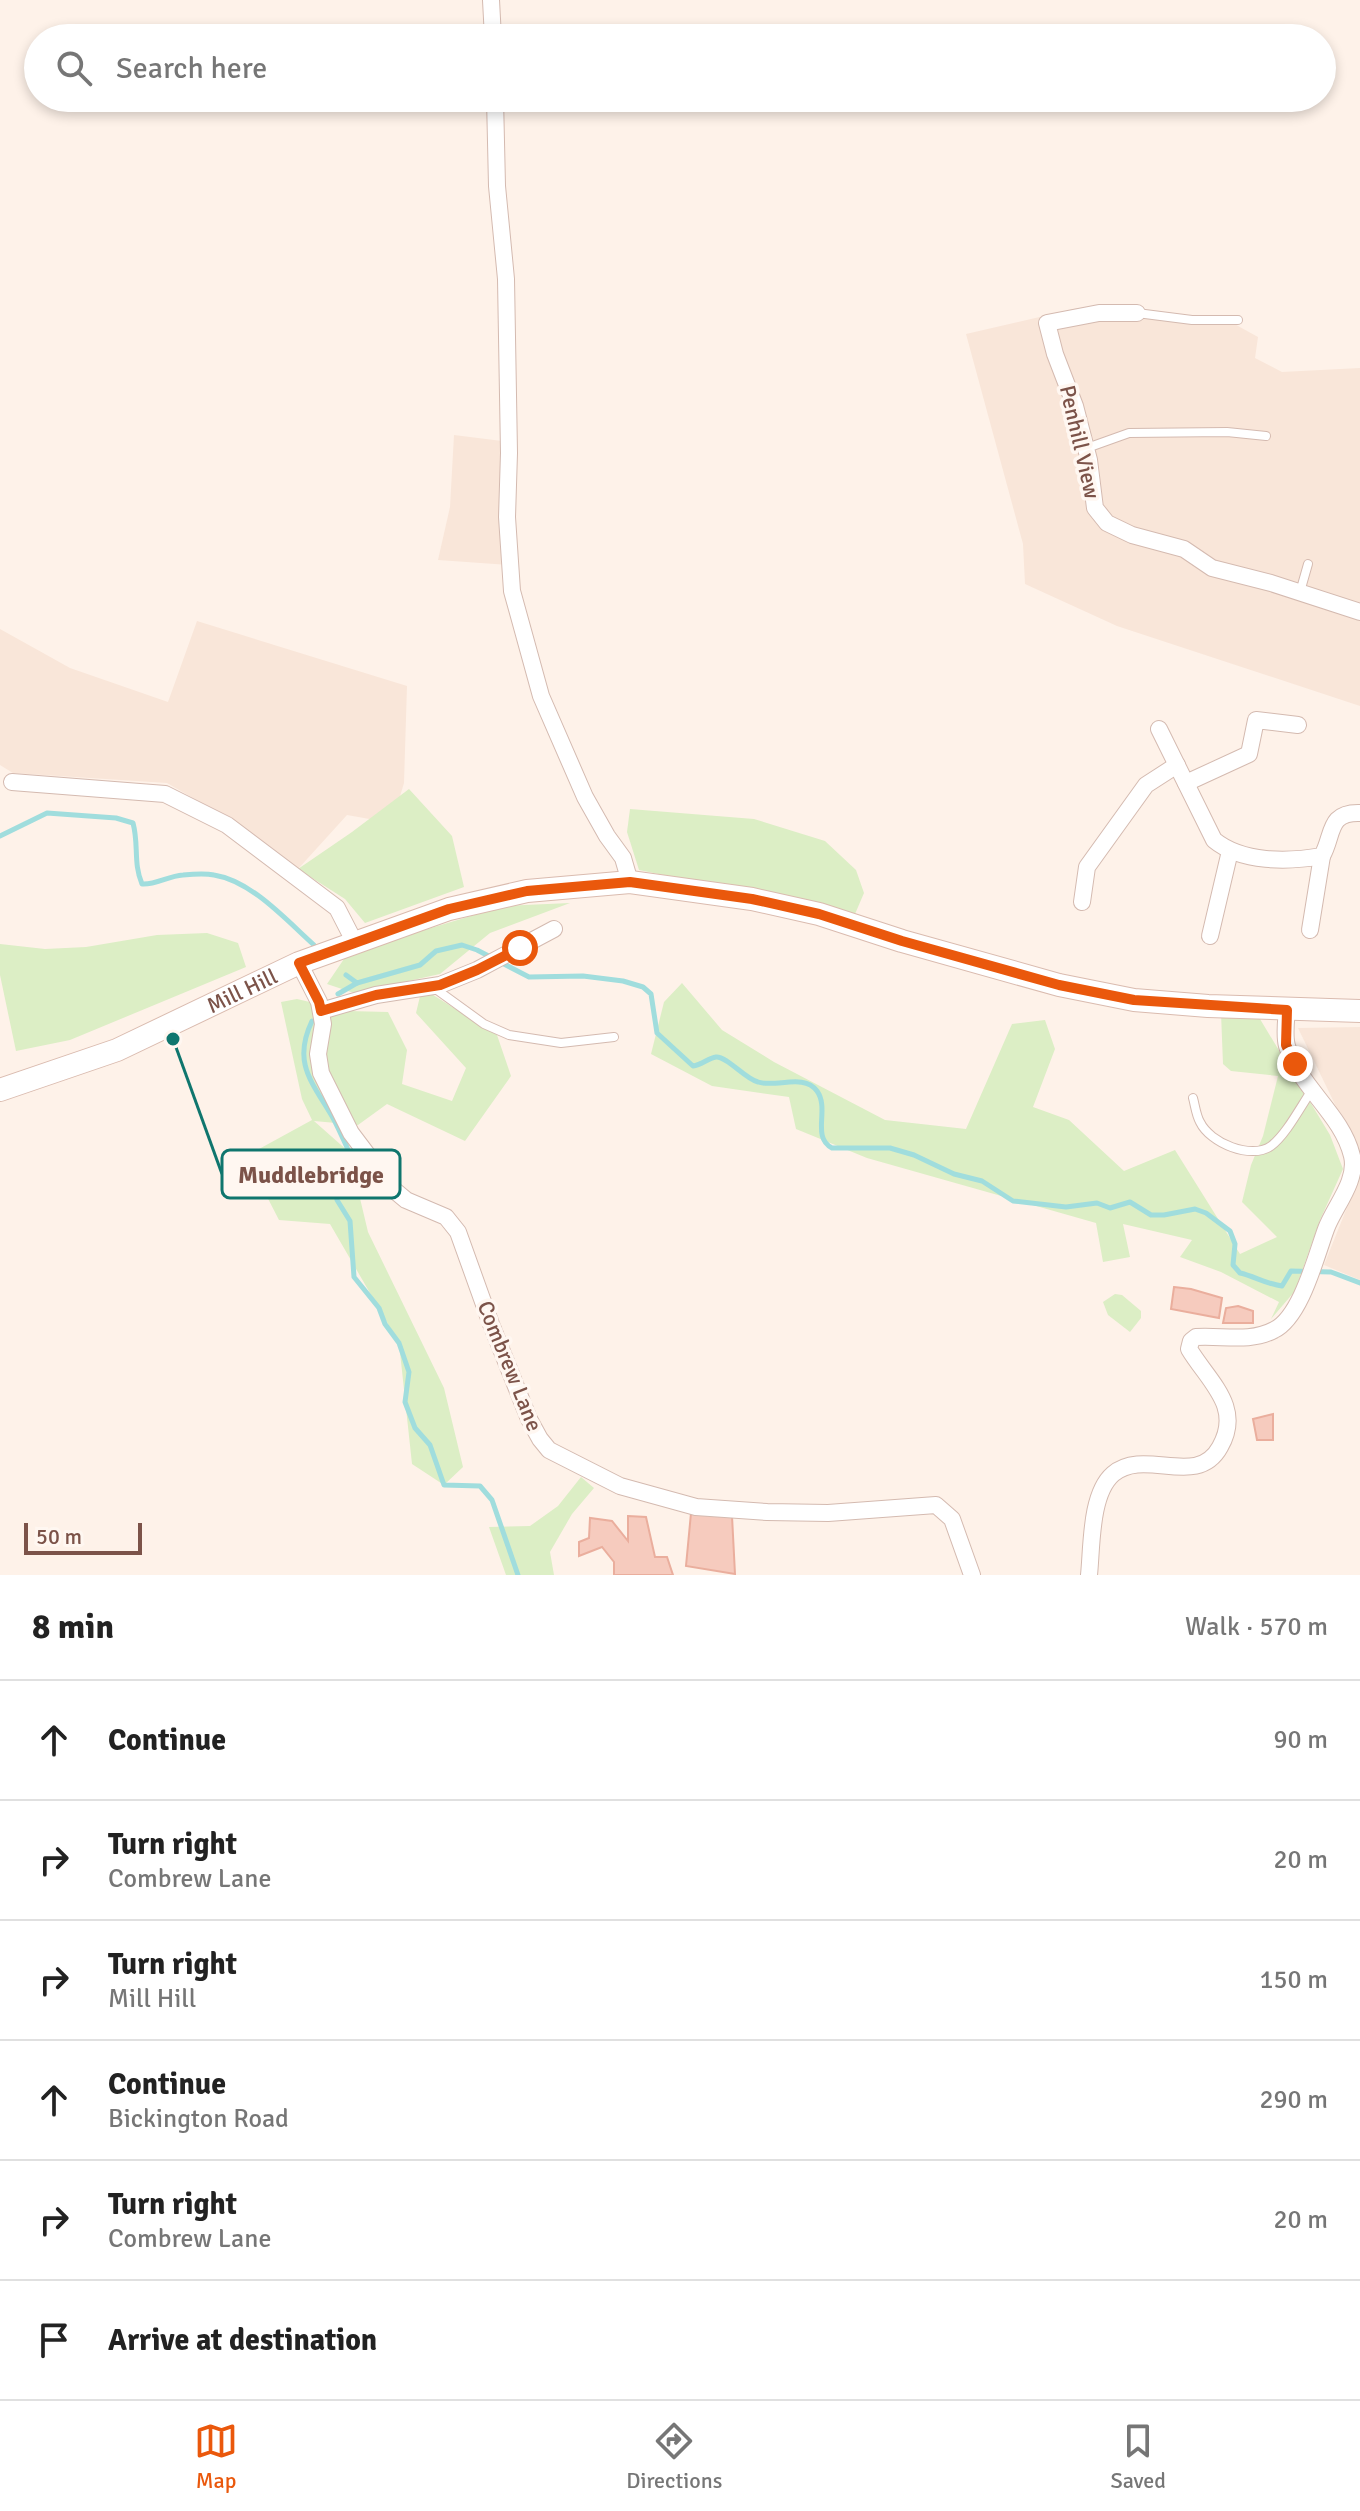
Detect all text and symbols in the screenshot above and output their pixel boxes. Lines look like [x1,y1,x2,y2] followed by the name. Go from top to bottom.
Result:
[24,24,1336,112] search box
[52,46,96,90] icon: search
[116,50,267,87] text: Search here
[1054,383,1106,501] street label: Penhill View
[502,930,538,966] route start
[202,962,281,1019] street label: Mill Hill
[1277,1046,1313,1082] route end
[222,1150,400,1198] callout: Muddlebridge
[238,1160,384,1190] text: Muddlebridge
[472,1297,548,1435] street label: Combrew Lane
[24,1519,142,1555] scale bar
[36,1523,82,1550] text: 50 m
[32,1606,114,1648] text: 8 min
[1185,1611,1328,1643] text: Walk · 570 m
[32,1718,76,1762] icon: ahead
[108,1722,226,1759] text: Continue
[1273,1724,1328,1756] text: 90 m
[108,1826,237,1863] text: Turn right
[32,1838,76,1882] icon: right
[1273,1844,1328,1876] text: 20 m
[108,1863,271,1895] text: Combrew Lane
[108,1946,237,1983] text: Turn right
[32,1958,76,2002] icon: right
[1259,1964,1328,1996] text: 150 m
[108,1983,196,2015] text: Mill Hill
[108,2066,226,2103] text: Continue
[32,2078,76,2122] icon: ahead
[1259,2084,1328,2116] text: 290 m
[108,2103,289,2135] text: Bickington Road
[108,2186,237,2223] text: Turn right
[32,2198,76,2242] icon: right
[1273,2204,1328,2236] text: 20 m
[108,2223,271,2255] text: Combrew Lane
[32,2318,76,2362] icon: arrive
[108,2322,377,2359] text: Arrive at destination
[194,2419,238,2494] tab: Map
[626,2419,722,2494] tab: Directions
[1111,2419,1166,2494] tab: Saved

